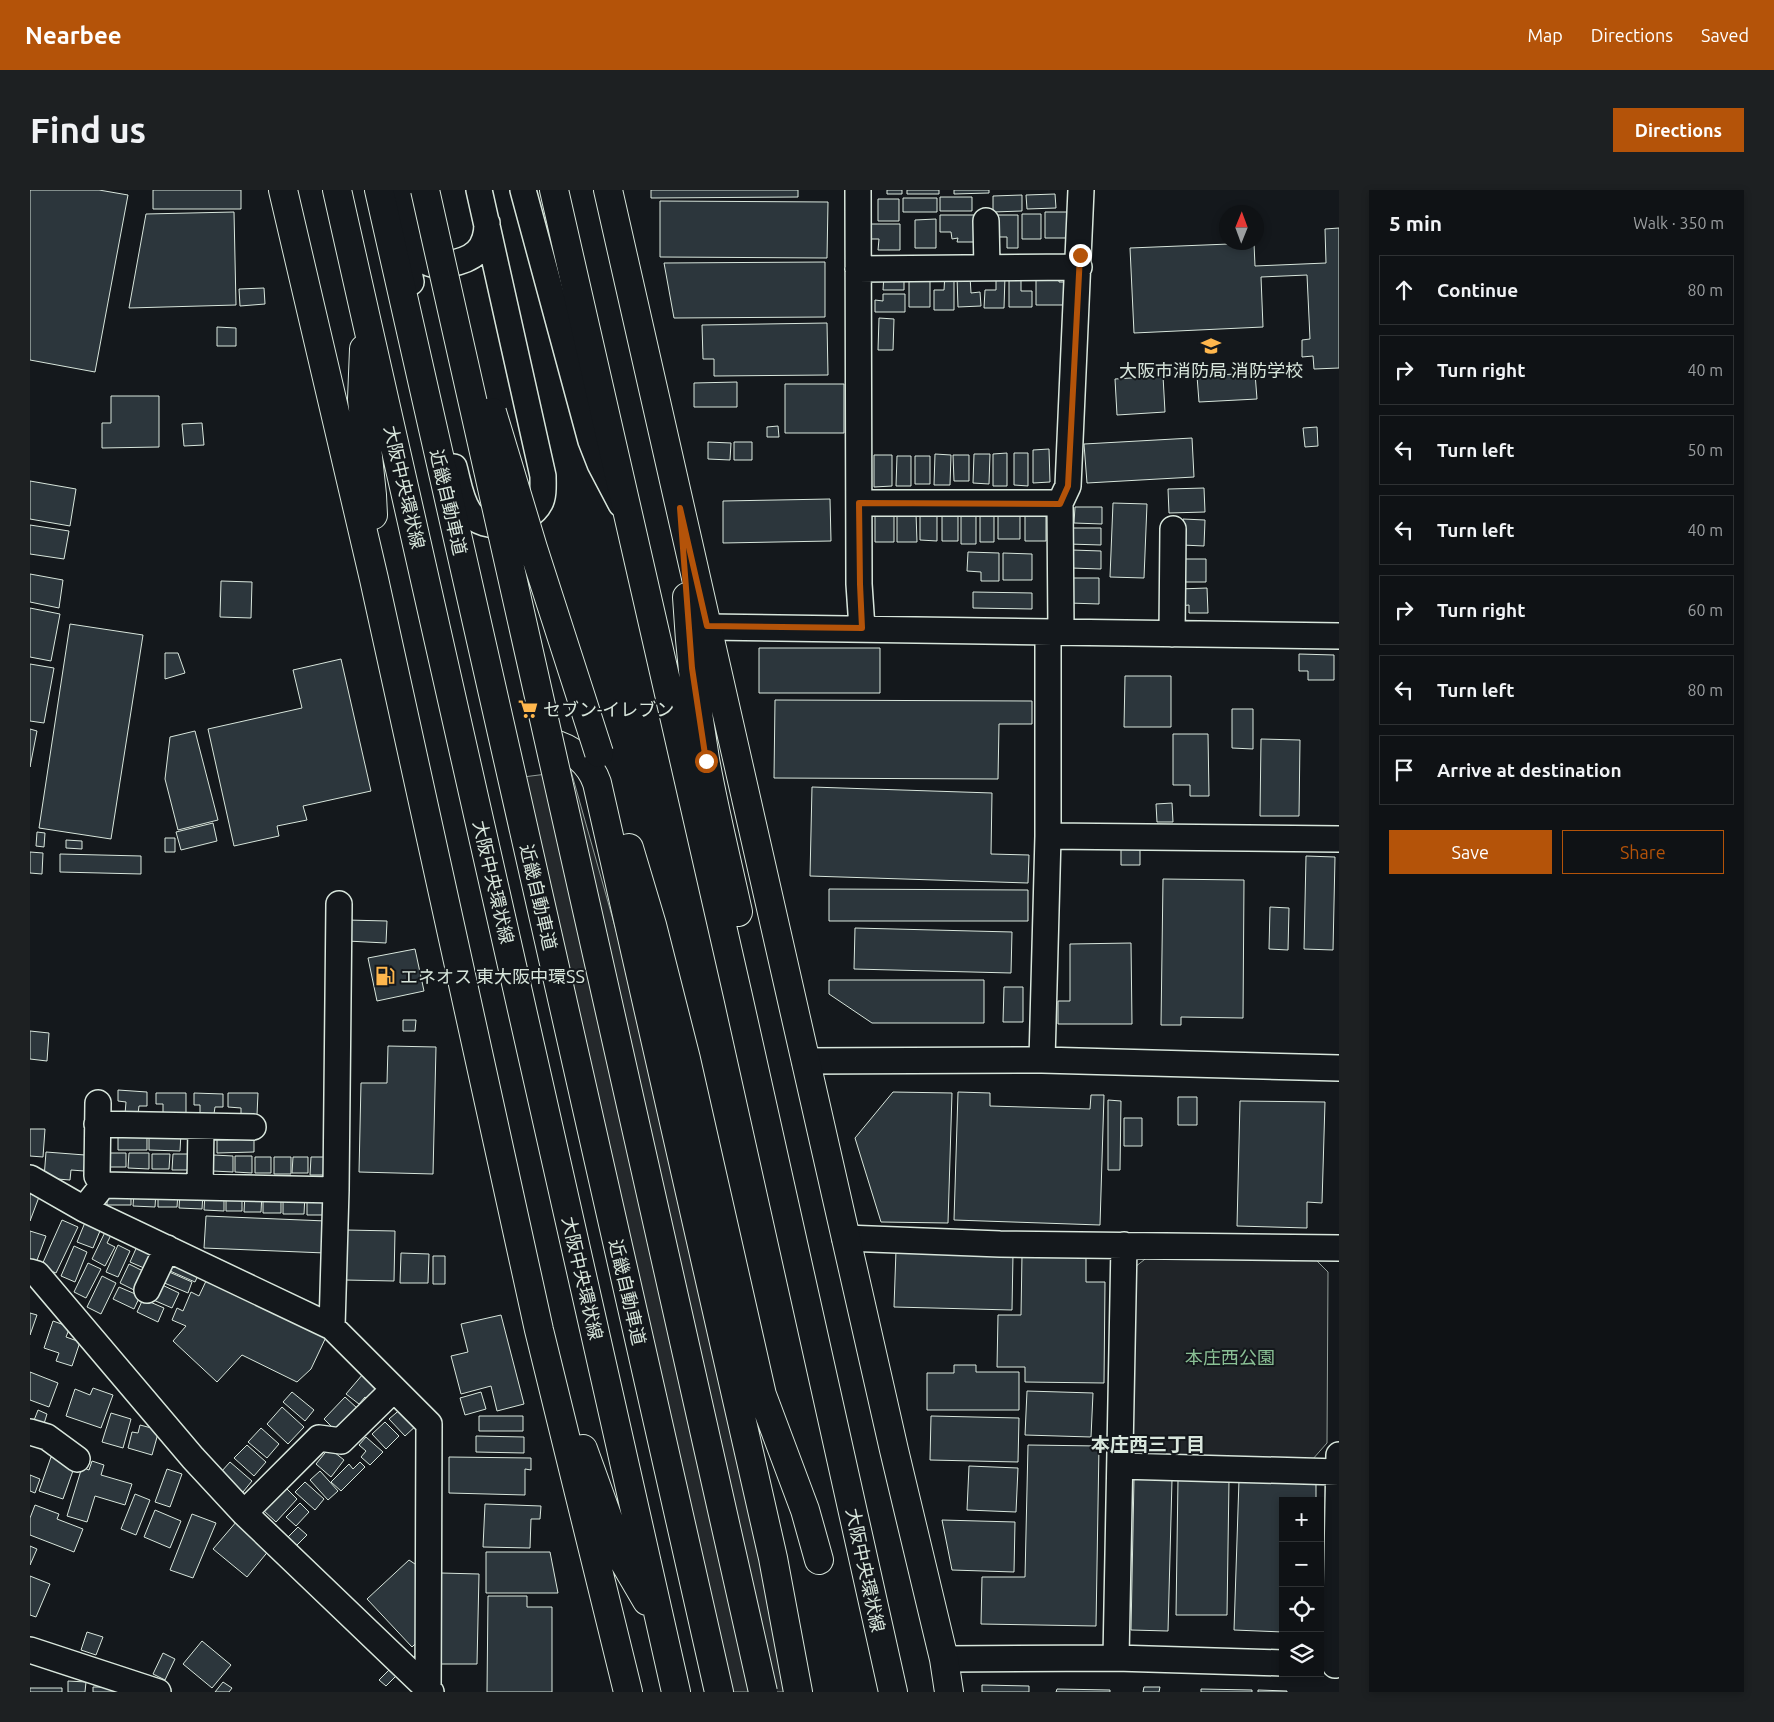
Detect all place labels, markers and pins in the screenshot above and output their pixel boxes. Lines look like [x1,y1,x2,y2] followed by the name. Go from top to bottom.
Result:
[1200,335,1222,357] school or university icon: 大阪市消防局 消防学校
[1119,360,1303,380] place label: 大阪市消防局 消防学校
[517,698,539,720] supermarket icon: セブン-イレブン
[543,699,674,719] place label: セブン-イレブン
[374,965,396,987] fuel station icon: エネオス 東大阪中環SS
[400,966,585,986] place label: エネオス 東大阪中環SS

